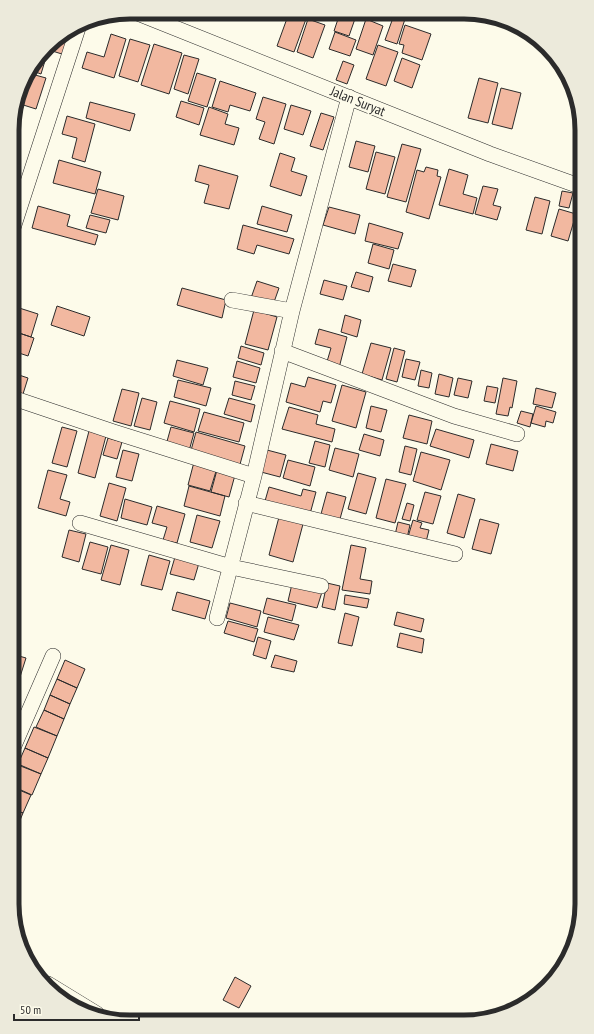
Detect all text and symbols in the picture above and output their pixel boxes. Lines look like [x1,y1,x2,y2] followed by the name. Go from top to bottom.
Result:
[327,81,388,120] street label: Jalan Suryat
[14,996,139,1022] scale bar
[20,1002,41,1017] text: 50 m

